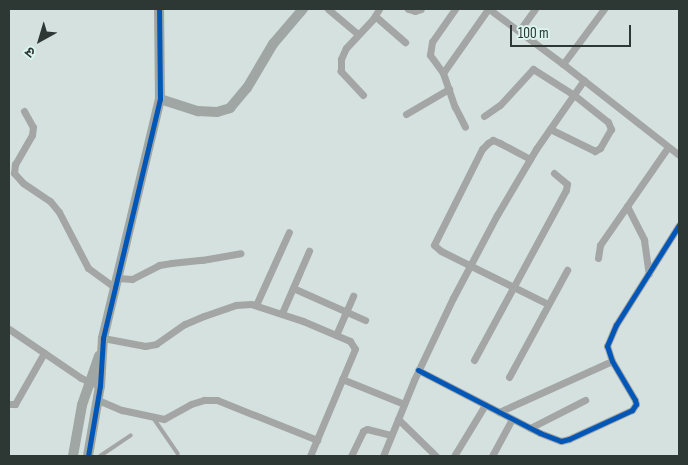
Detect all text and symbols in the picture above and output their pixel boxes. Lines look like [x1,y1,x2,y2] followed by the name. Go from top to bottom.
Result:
[15,15,65,65] north arrow
[513,15,634,47] scale bar
[518,24,549,43] text: 100 m
[22,43,39,61] text: उ

